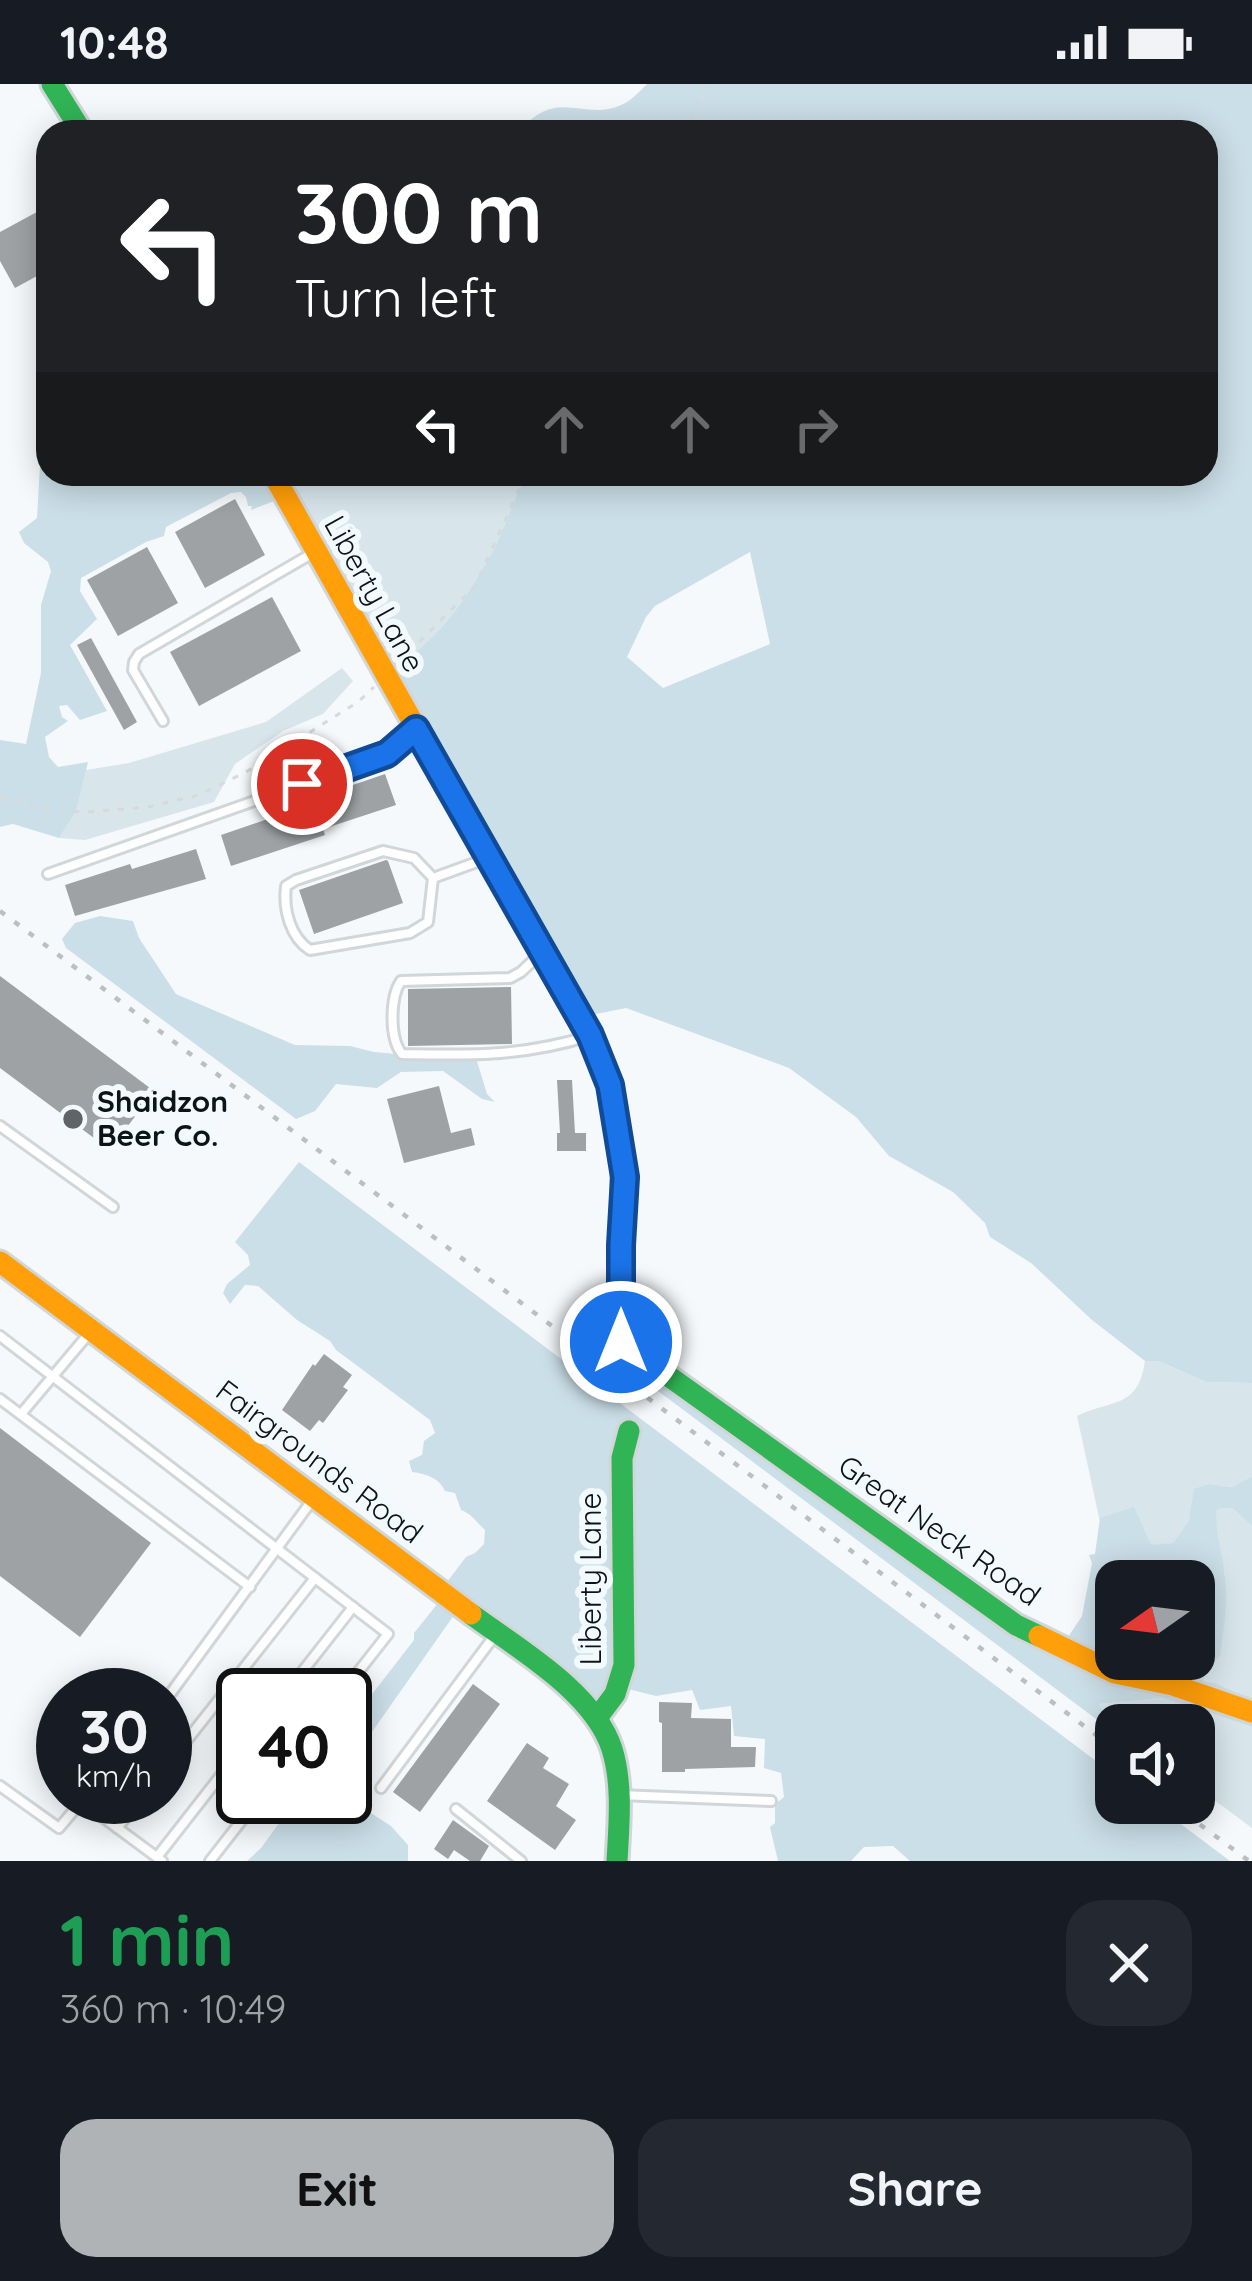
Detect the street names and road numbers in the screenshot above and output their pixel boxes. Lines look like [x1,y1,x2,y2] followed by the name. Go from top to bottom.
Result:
[316,509,433,678] street label: Liberty Lane
[209,1371,431,1551] street label: Fairgrounds Road
[831,1446,1048,1614] street label: Great Neck Road
[571,1493,609,1665] street label: Liberty Lane

